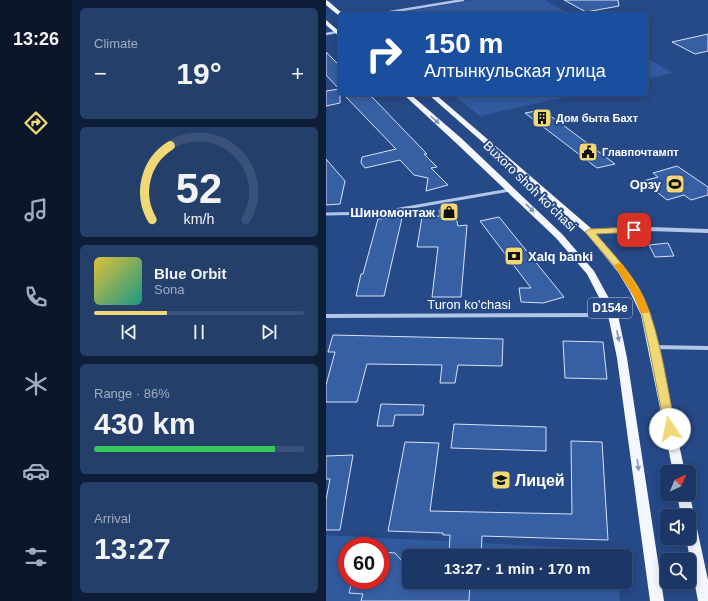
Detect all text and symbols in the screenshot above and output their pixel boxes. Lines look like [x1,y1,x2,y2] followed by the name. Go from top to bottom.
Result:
[358,28,410,80] icon: right
[424,28,503,59] text: 150 m
[13,29,59,49] text: 13:26
[94,36,138,51] text: Climate
[176,57,222,90] text: 19°
[94,61,107,86] text: −
[291,61,304,86] text: +
[424,61,606,81] text: Алтынкульская улица
[531,107,553,129] building icon: Дом быта Бахт
[22,109,50,137] icon: directions
[556,112,639,124] place label: Дом быта Бахт
[430,115,440,124] one-way arrow
[480,138,580,234] street label: Buxoro shoh ko'chasi
[577,141,599,163] public building icon: Главпочтампт
[602,146,679,158] place label: Главпочтампт
[176,165,222,212] text: 52
[664,173,686,195] sports icon: Орзу
[630,177,662,192] place label: Орзу
[22,196,50,224] icon: music
[438,201,460,223] shop icon: Шиномонтаж
[525,204,536,213] one-way arrow
[350,205,436,220] place label: Шиномонтаж
[184,210,215,226] text: km/h
[617,213,651,247] pin
[623,219,645,241] icon: arrive
[503,245,525,267] bank icon: Xalq banki
[528,249,593,264] place label: Xalq banki
[154,265,227,282] text: Blue Orbit
[154,282,184,297] text: Sona
[22,283,50,311] icon: phone
[427,297,511,312] street label: Turon ko'chasi
[588,298,632,318] road number: D154e
[118,321,140,343] icon: previous
[188,321,210,343] icon: pause
[258,321,280,343] icon: next
[615,330,621,343] one-way arrow
[22,370,50,398] icon: climate
[94,386,170,401] text: Range · 86%
[94,407,196,440] text: 430 km
[649,408,691,450] position arrow
[22,457,50,485] icon: car
[635,459,641,471] one-way arrow
[660,465,696,501] north arrow
[660,465,696,589] map controls
[490,469,512,491] school or university icon: Лицей
[515,472,565,489] place label: Лицей
[660,509,696,545] button: sound
[94,511,131,526] text: Arrival
[94,532,171,565] text: 13:27
[338,537,390,589] speed limit sign: 60
[22,543,50,571] icon: filters
[660,553,696,589] button: search
[444,560,590,577] text: 13:27 · 1 min · 170 m

